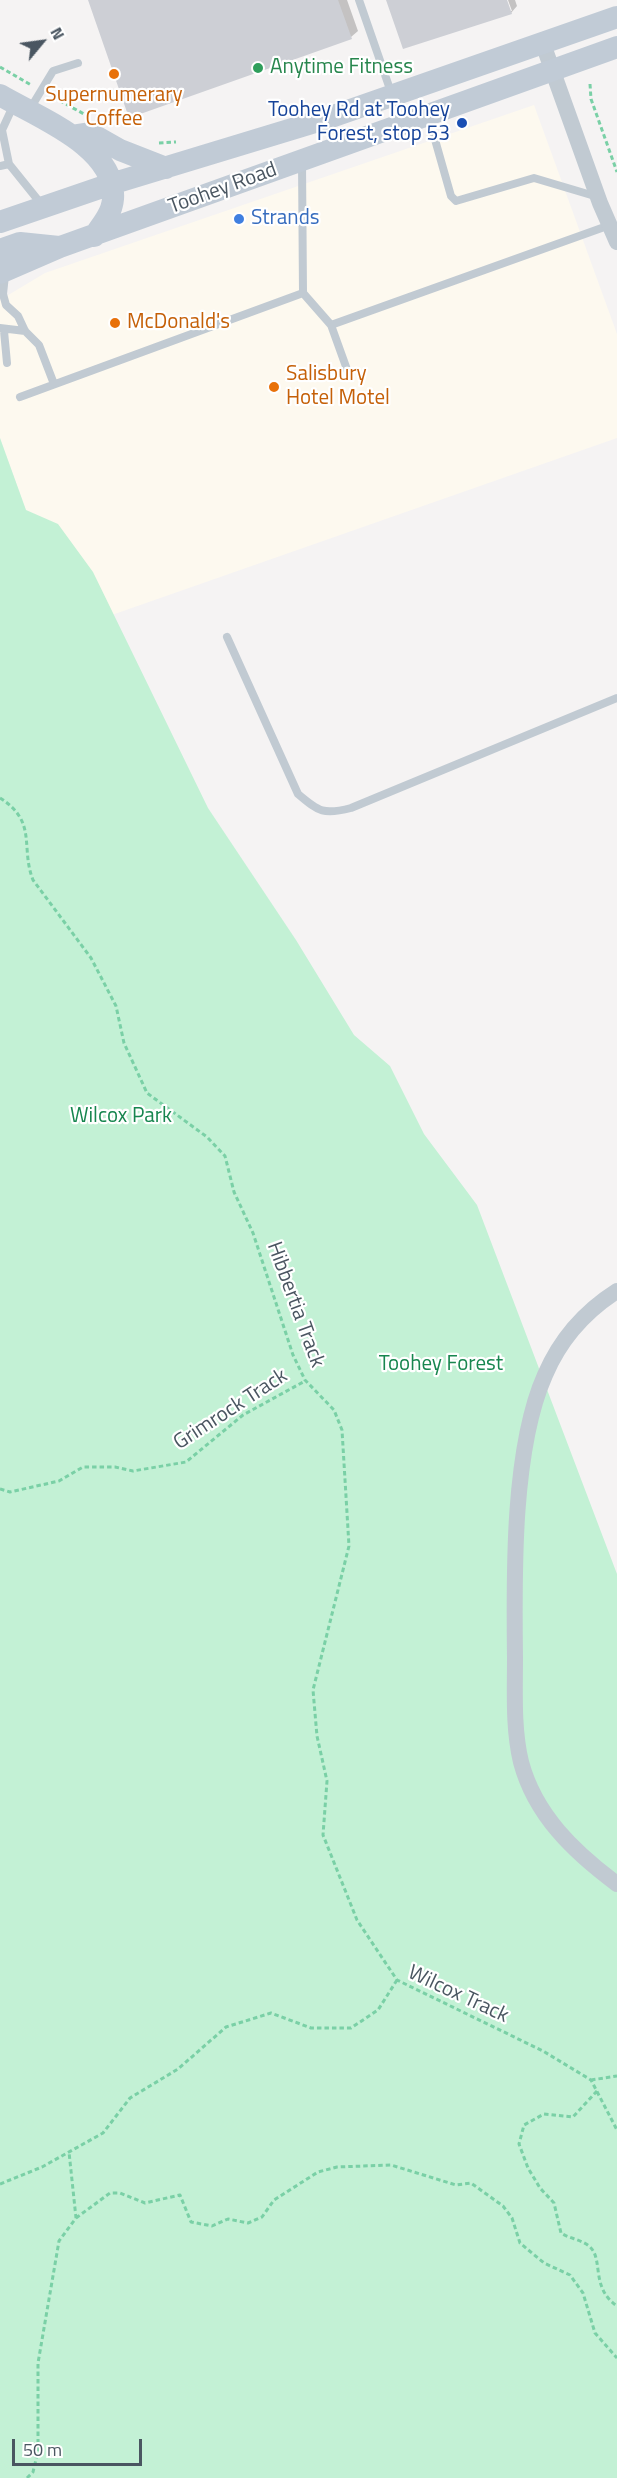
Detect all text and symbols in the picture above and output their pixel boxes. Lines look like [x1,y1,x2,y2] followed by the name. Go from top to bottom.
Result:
[12,12,72,72] north arrow
[45,23,71,44] text: N
[270,55,413,81] place label: Anytime Fitness
[251,61,265,75] marker: Anytime Fitness
[107,67,121,81] marker: Supernumerary Coffee
[45,83,183,133] place label: Supernumerary Coffee
[268,98,450,148] place label: Toohey Rd at Toohey Forest, stop 53
[455,116,469,130] marker: Toohey Rd at Toohey Forest, stop 53
[165,158,281,220] street label: Toohey Road
[251,206,320,232] place label: Strands
[232,212,246,226] marker: Strands
[127,310,230,336] place label: McDonald's
[108,316,122,330] marker: McDonald's
[286,362,390,412] place label: Salisbury Hotel Motel
[267,380,281,394] marker: Salisbury Hotel Motel
[70,1104,172,1130] park label: Wilcox Park
[261,1239,329,1371] street label: Hibbertia Track
[379,1352,503,1378] park label: Toohey Forest
[169,1364,293,1456] street label: Grimrock Track
[404,1961,512,2029] street label: Wilcox Track
[15,2427,146,2465] scale bar
[23,2436,62,2463] text: 50 m

